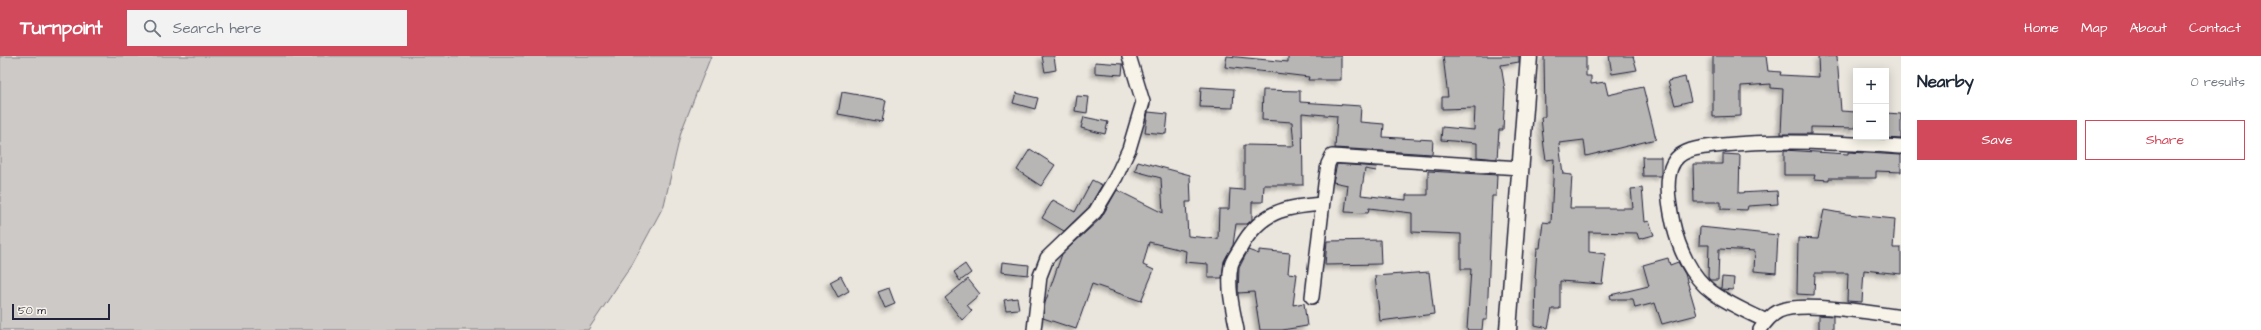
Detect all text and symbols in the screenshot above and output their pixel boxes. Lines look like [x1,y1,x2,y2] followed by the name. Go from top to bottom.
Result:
[127,10,407,46] search box
[20,15,103,42] text: Turnpoint
[141,17,163,39] icon: search
[173,18,261,39] text: Search here
[2024,18,2059,38] text: Home
[2081,18,2107,38] text: Map
[2129,18,2167,38] text: About
[2189,18,2241,38] text: Contact
[1853,68,1889,140] map controls
[1853,68,1889,104] button: +
[1917,70,1974,94] text: Nearby
[2190,73,2245,91] text: 0 results
[1853,104,1889,140] button: −
[1917,120,2077,160] button: Save
[2085,120,2245,160] button: Share
[12,302,110,321] scale bar
[18,303,46,318] text: 50 m

